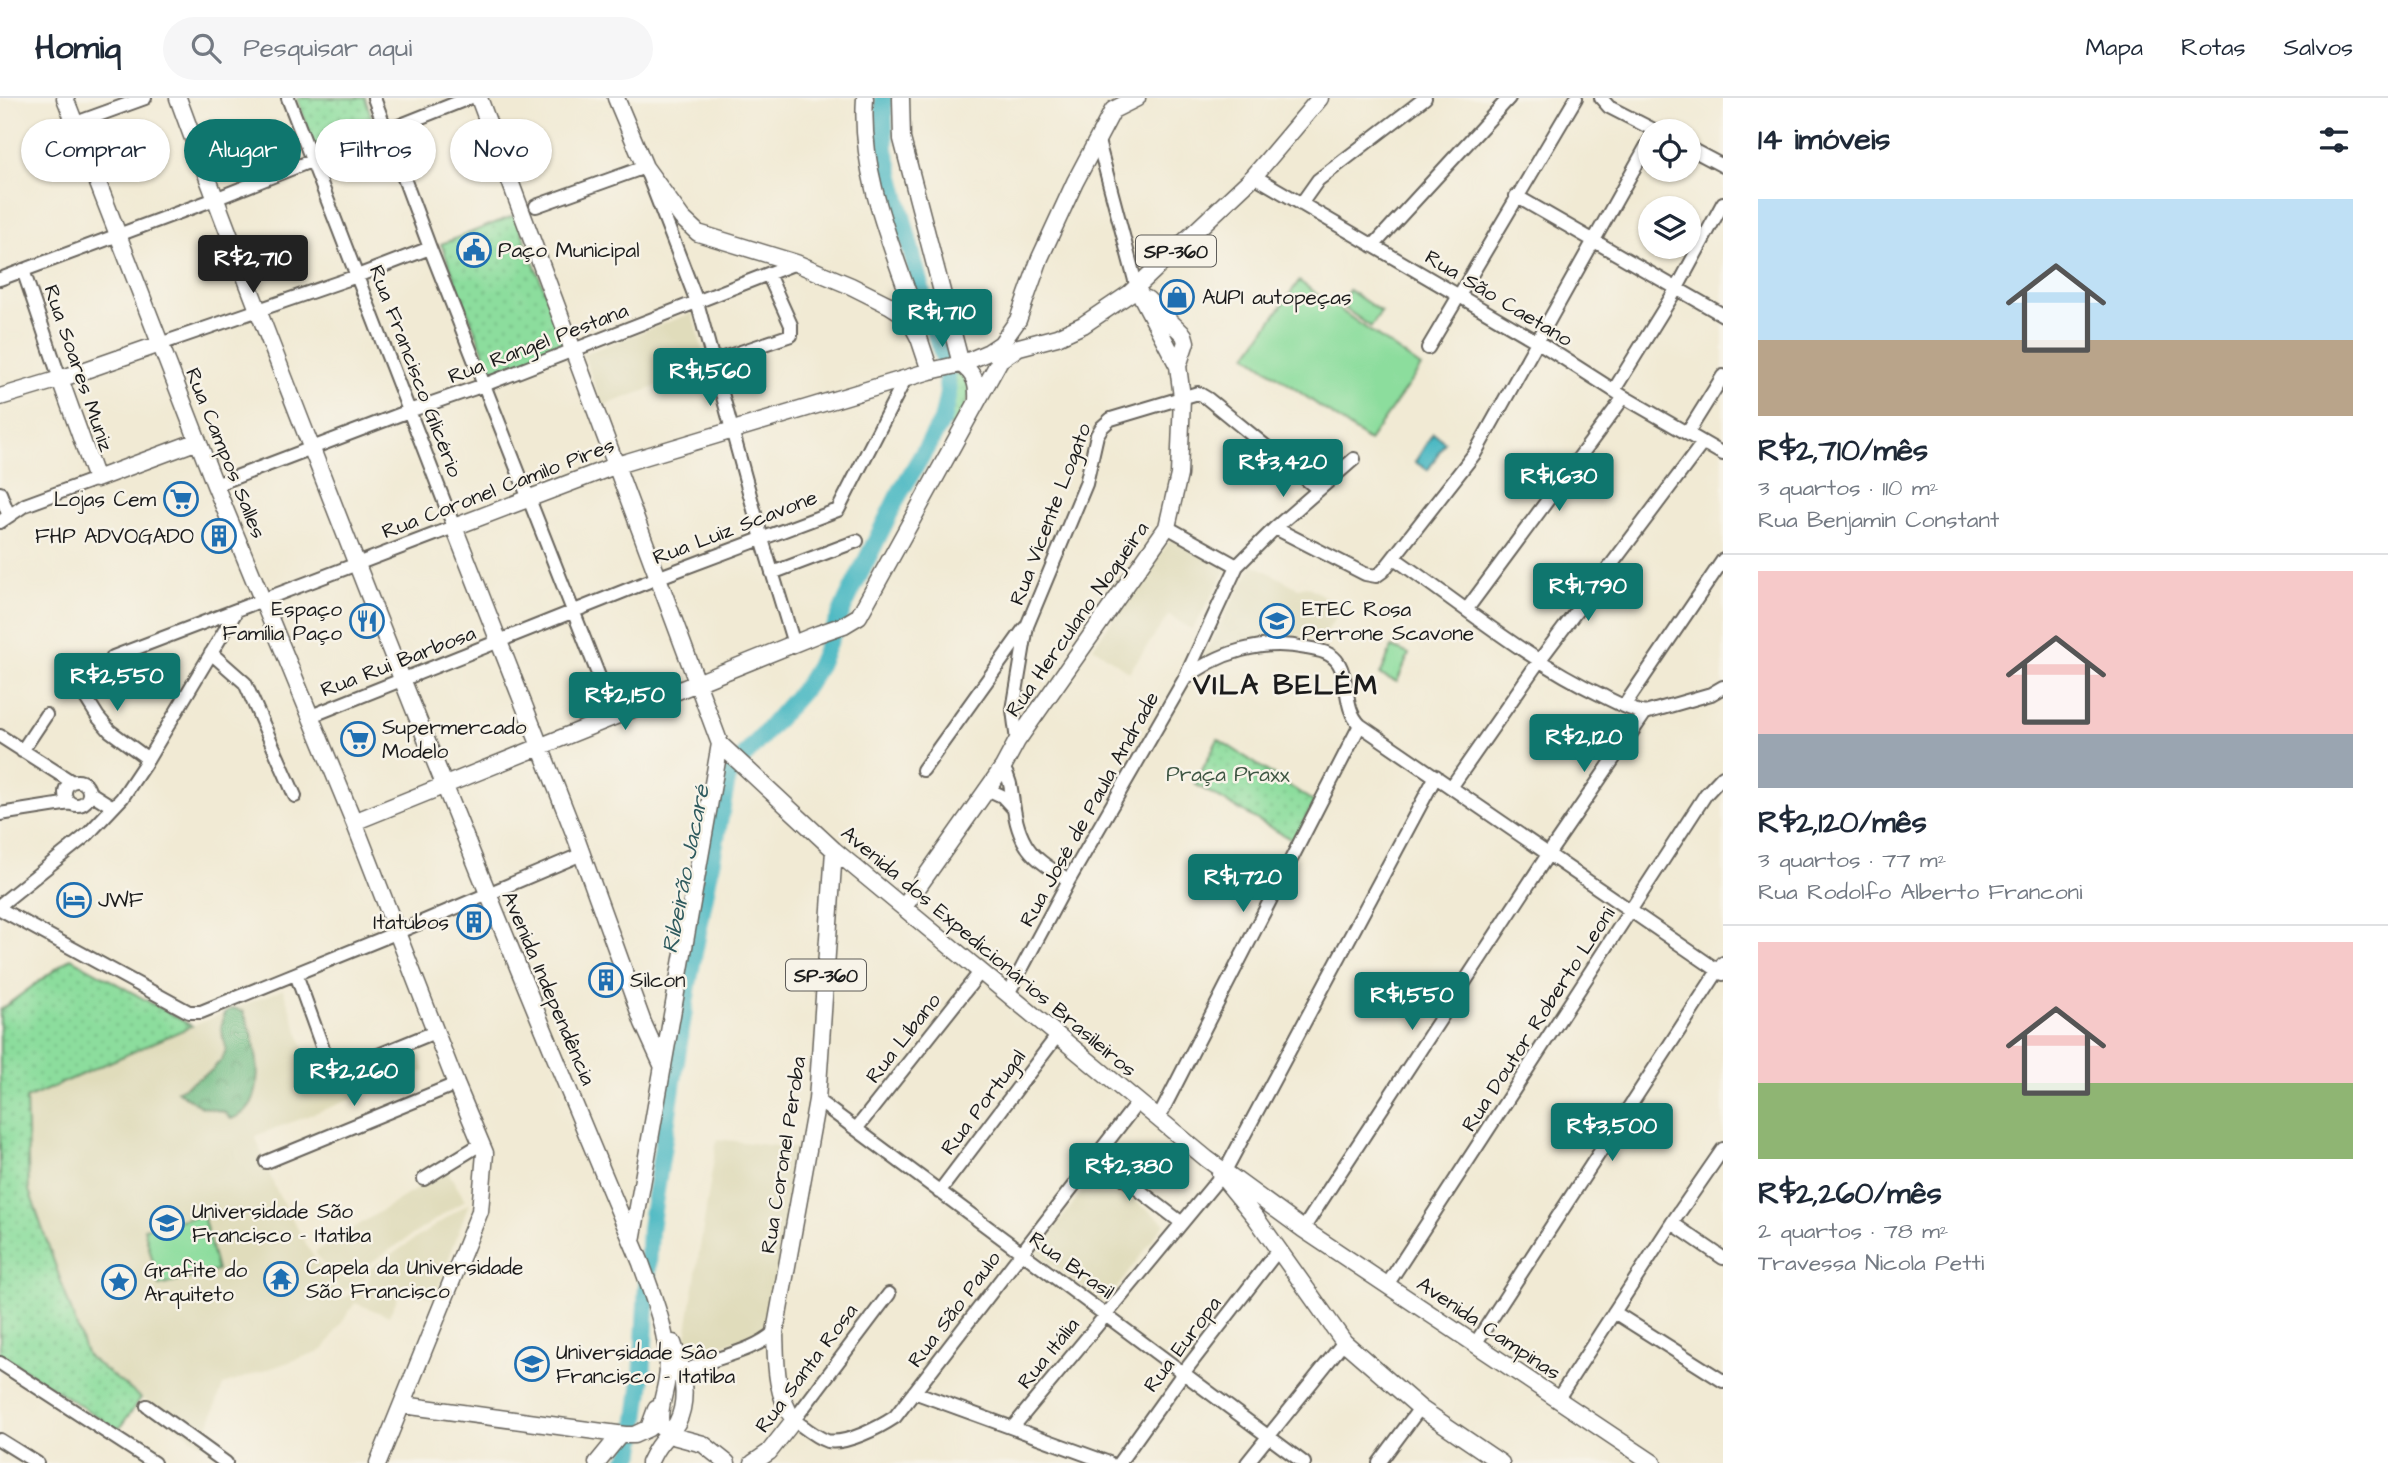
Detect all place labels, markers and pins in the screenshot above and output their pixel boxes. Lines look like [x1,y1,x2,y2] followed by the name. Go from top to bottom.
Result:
[455,231,493,269] public building icon: Paço Municipal
[188,236,318,295] pin: R$2,710
[498,236,639,266] place label: Paço Municipal
[1158,278,1196,316] shop icon: AUPI autopeças
[1202,283,1351,313] place label: AUPI autopeças
[877,289,1007,349] pin: R$1,710
[645,348,775,408] pin: R$1,560
[1218,440,1348,499] pin: R$3,420
[1494,454,1624,513] pin: R$1,630
[162,480,200,518] supermarket icon: Lojas Cem
[54,485,157,514] place label: Lojas Cem
[200,517,238,555] building icon: FHP ADVOGADO
[35,522,194,551] place label: FHP ADVOGADO
[1523,564,1653,623] pin: R$1,790
[223,595,342,648] place label: Espaço Família Paço
[1302,595,1474,648] place label: ETEC Rosa Perrone Scavone
[348,602,386,640] restaurant icon: Espaço Família Paço
[1258,602,1296,640] school or university icon: ETEC Rosa Perrone Scavone
[52,654,182,713] pin: R$2,550
[560,672,690,732] pin: R$2,150
[382,713,527,766] place label: Supermercado Modelo
[1519,714,1649,774] pin: R$2,120
[339,720,377,758] supermarket icon: Supermercado Modelo
[1178,854,1308,914] pin: R$1,720
[55,881,93,919] hotel icon: JWF
[98,886,144,915] place label: JWF
[455,903,493,941] building icon: Itatubos
[373,908,449,937] place label: Itatubos
[587,961,625,999] building icon: Silcon
[630,966,686,995] place label: Silcon
[1347,972,1477,1032] pin: R$1,550
[289,1048,419,1108] pin: R$2,260
[1547,1104,1677,1163] pin: R$3,500
[1064,1144,1194,1203] pin: R$2,380
[192,1197,372,1250] place label: Universidade São Francisco - Itatiba
[148,1204,186,1242] school or university icon: Universidade São Francisco - Itatiba
[306,1253,523,1306] place label: Capela da Universidade São Francisco
[144,1256,247,1309] place label: Grafite do Arquiteto
[262,1260,300,1298] temple icon: Capela da Universidade São Francisco
[100,1263,138,1301] place icon: Grafite do Arquiteto
[556,1338,736,1391] place label: Universidade Sâo Francisco - Itatiba
[513,1345,551,1383] school or university icon: Universidade Sâo Francisco - Itatiba

